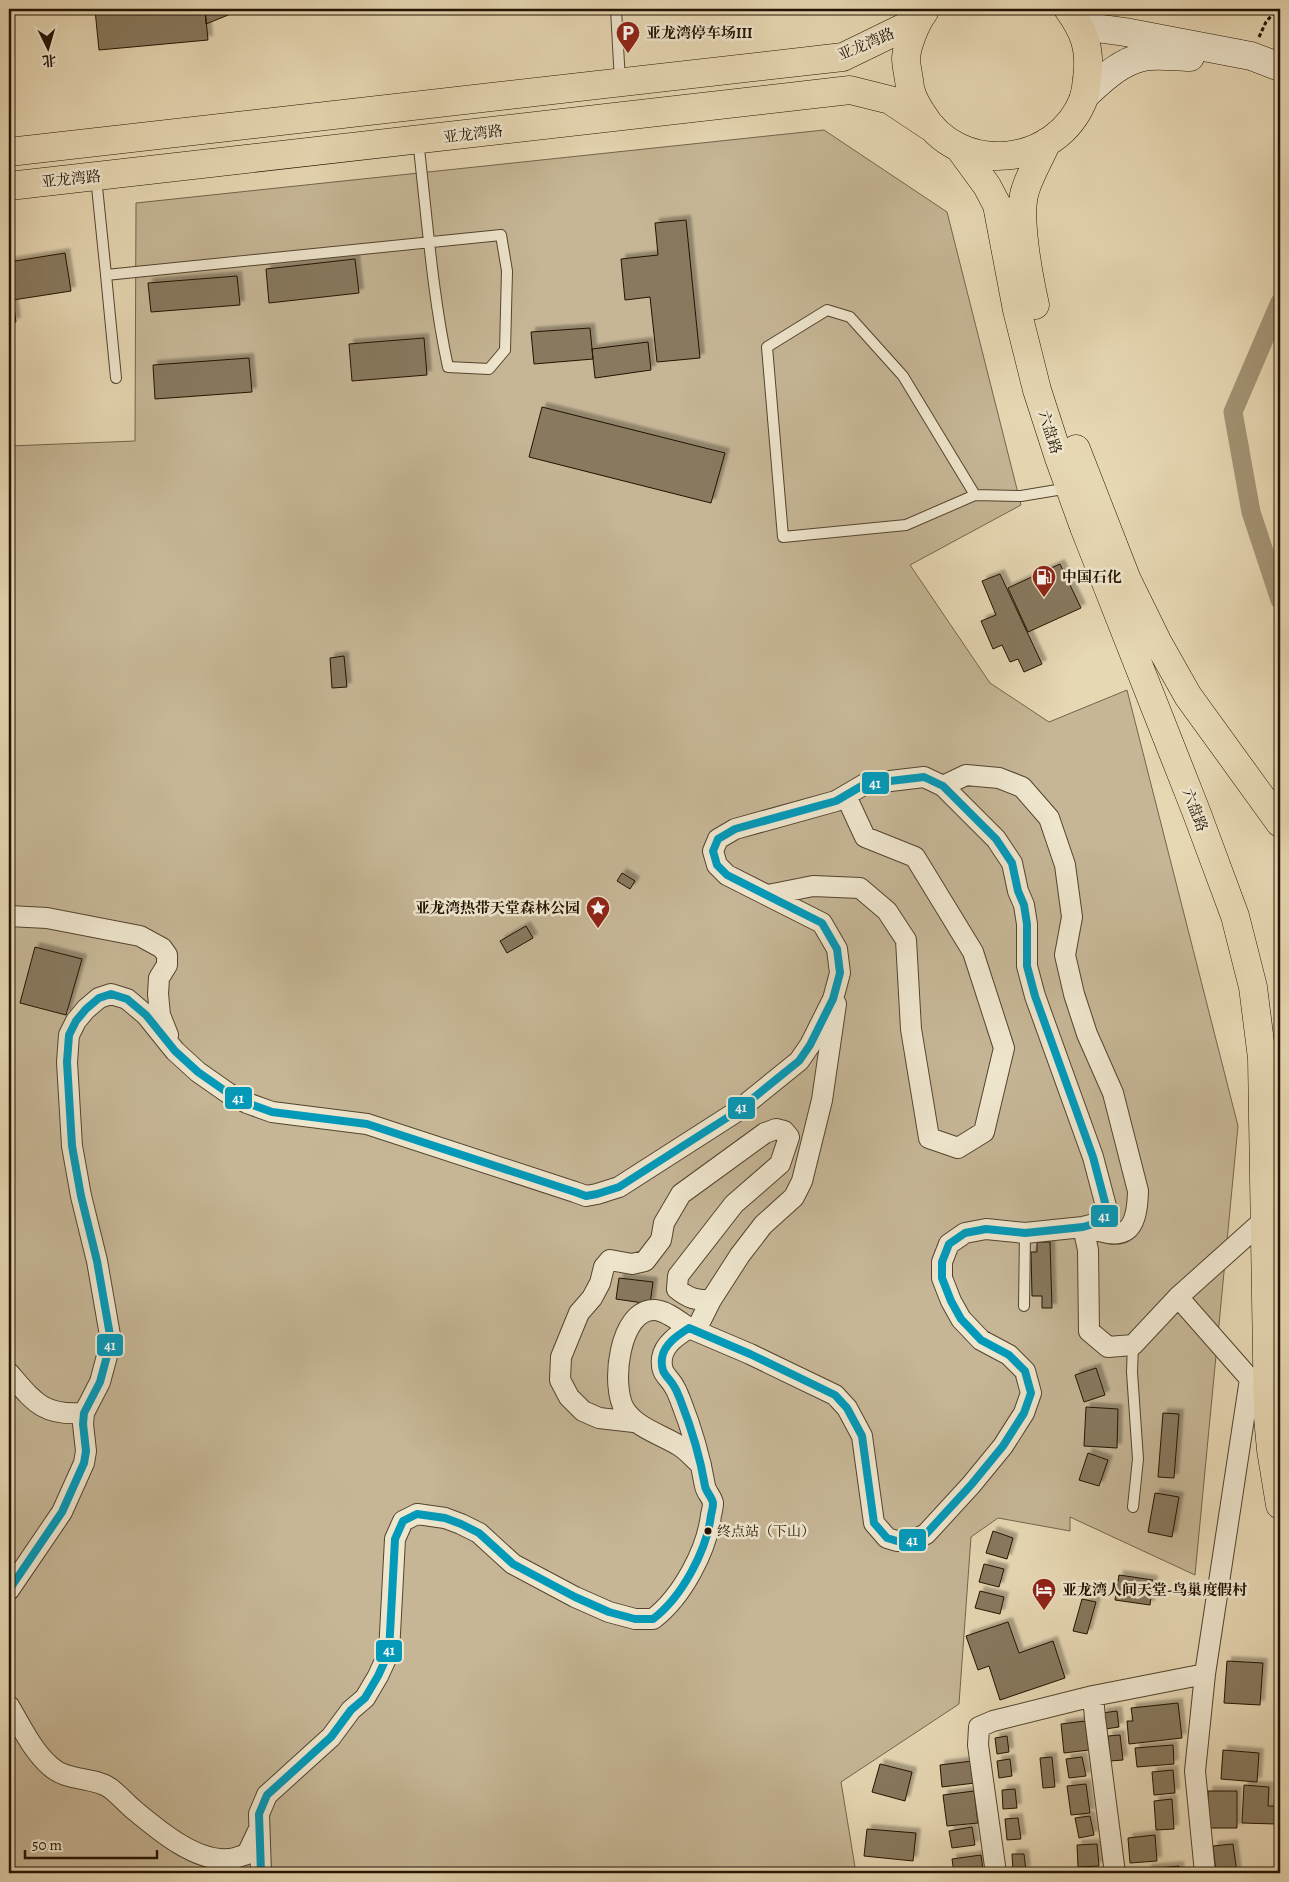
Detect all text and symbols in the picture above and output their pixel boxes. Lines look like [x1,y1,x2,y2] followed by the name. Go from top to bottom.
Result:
[615,20,641,54] parking icon: 亚龙湾停车场III
[22,22,72,72] north arrow
[646,23,752,43] place label: 亚龙湾停车场III
[834,23,898,65] street label: 亚龙湾路
[41,50,57,71] text: 北
[442,120,504,148] street label: 亚龙湾路
[40,166,102,192] street label: 亚龙湾路
[1034,408,1066,456] street label: 六盘路
[1031,564,1057,598] fuel station icon: 中国石化
[1062,567,1122,587] place label: 中国石化
[861,771,890,795] line badge: 41
[869,774,881,793] text: 41
[1178,785,1212,835] street label: 六盘路
[585,895,611,929] place icon: 亚龙湾热带天堂森林公园
[415,898,580,918] place label: 亚龙湾热带天堂森林公园
[224,1086,253,1110] line badge: 41
[232,1089,244,1108] text: 41
[727,1096,756,1120] line badge: 41
[735,1098,747,1117] text: 41
[1090,1204,1119,1228] line badge: 41
[1098,1207,1110,1226] text: 41
[96,1333,124,1357] line badge: 41
[104,1336,116,1355] text: 41
[717,1522,815,1541] place label: 终点站（下山）
[703,1526,713,1536] marker: 终点站（下山）
[898,1528,927,1552] line badge: 41
[906,1531,918,1550] text: 41
[1031,1577,1057,1611] hotel icon: 亚龙湾人间天堂-鸟巢度假村
[1062,1580,1247,1600] place label: 亚龙湾人间天堂-鸟巢度假村
[375,1639,403,1663] line badge: 41
[383,1641,395,1660] text: 41
[25,1827,158,1859] scale bar
[32,1835,62,1855] text: 50 m

